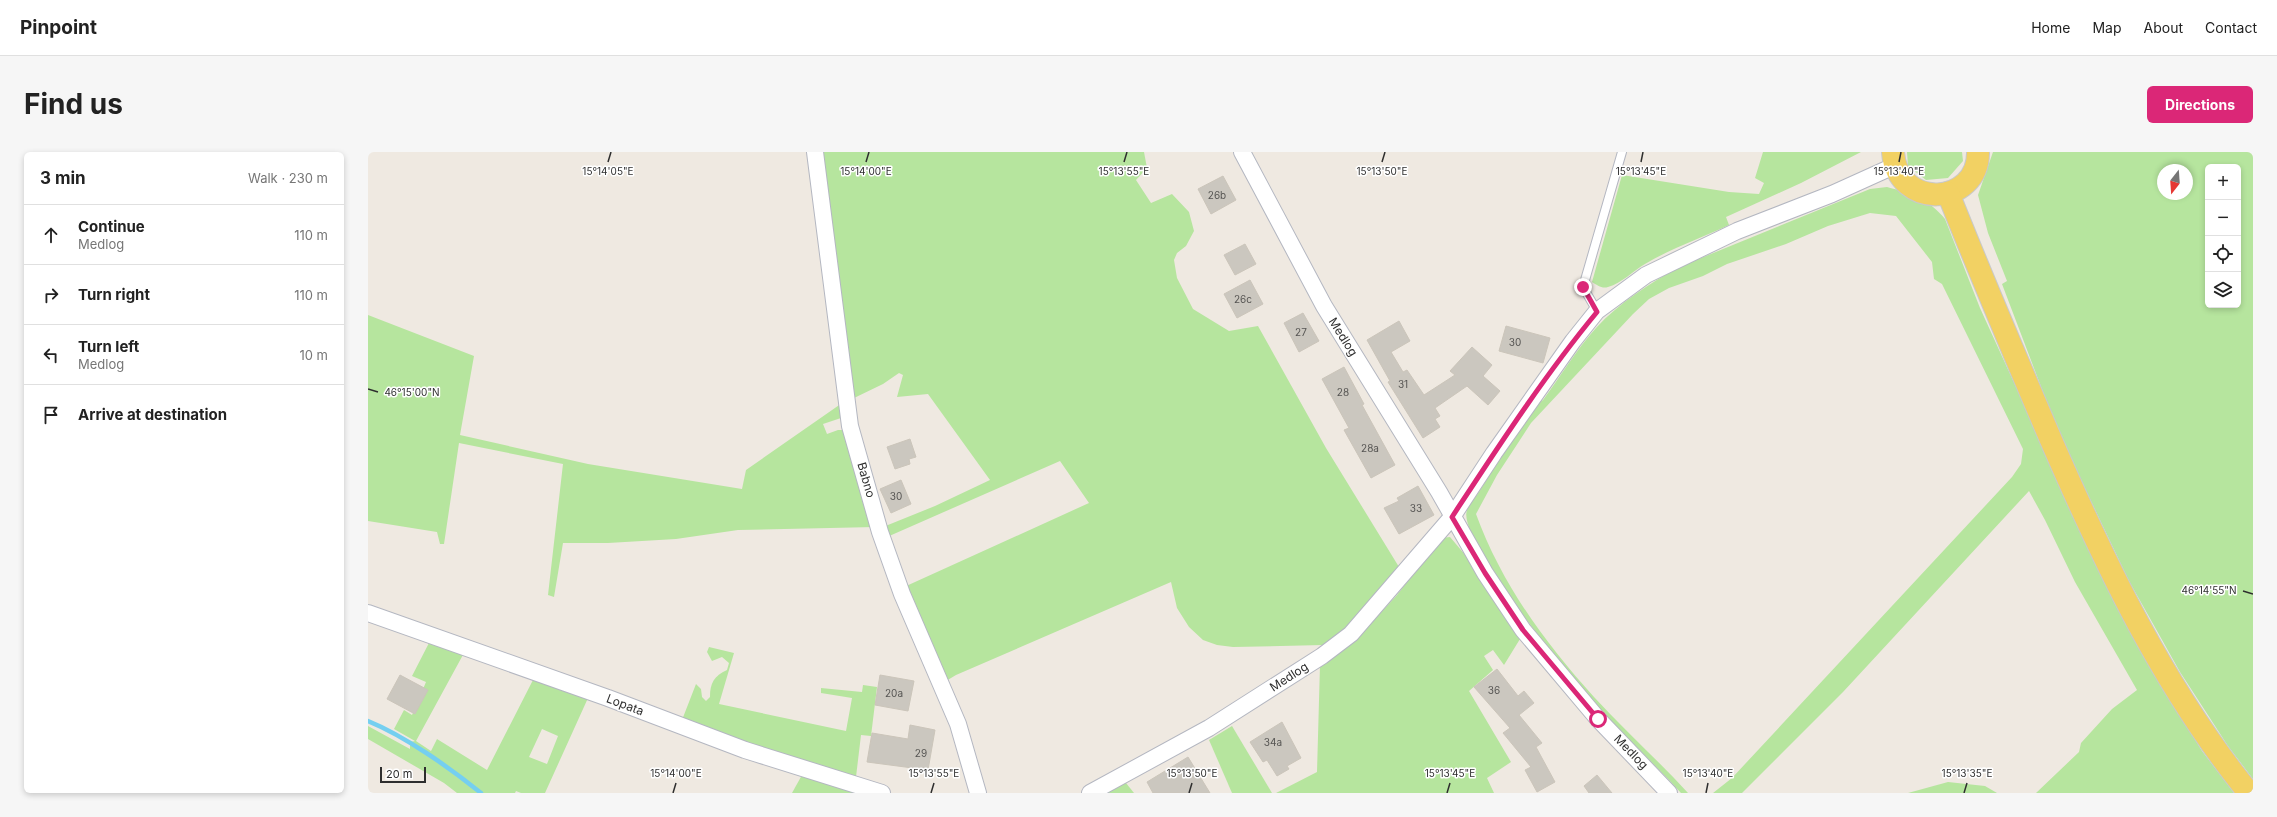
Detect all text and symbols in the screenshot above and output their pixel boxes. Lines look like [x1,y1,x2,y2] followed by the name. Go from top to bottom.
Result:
[20,16,97,39] text: Pinpoint
[2031,19,2070,36] text: Home
[2092,19,2122,36] text: Map
[2144,19,2183,36] text: About
[2205,19,2257,36] text: Contact
[2147,86,2253,123] button: Directions
[24,87,123,121] text: Find us
[2157,164,2193,200] north arrow
[2205,164,2241,308] map controls
[2205,164,2241,200] button: +
[582,165,634,177] text: 15°14'05"E
[840,165,892,177] text: 15°14'00"E
[1099,165,1149,177] text: 15°13'55"E
[1356,165,1408,177] text: 15°13'50"E
[1616,165,1666,177] text: 15°13'45"E
[1874,165,1924,177] text: 15°13'40"E
[40,168,86,188] text: 3 min
[248,170,328,186] text: Walk · 230 m
[1208,189,1226,201] house number: 26b
[2205,200,2241,236] button: −
[78,217,145,236] text: Continue
[40,224,62,246] icon: ahead
[294,227,328,243] text: 110 m
[78,236,124,252] text: Medlog
[2205,236,2241,272] button: locate
[2205,272,2241,308] button: layers
[1574,278,1592,296] route end
[40,284,62,306] icon: right
[78,285,150,304] text: Turn right
[294,287,328,303] text: 110 m
[1234,293,1252,305] house number: 26c
[1326,315,1361,359] street label: Medlog
[1295,326,1307,338] house number: 27
[1509,336,1521,348] house number: 30
[78,337,139,356] text: Turn left
[40,344,62,366] icon: left
[299,347,328,363] text: 10 m
[78,356,124,372] text: Medlog
[1398,378,1408,390] house number: 31
[384,386,440,398] text: 46°15'00"N
[1337,386,1349,398] house number: 28
[40,404,62,426] icon: arrive
[78,405,227,424] text: Arrive at destination
[1361,442,1379,454] house number: 28a
[854,460,879,499] street label: Babno
[890,490,902,502] house number: 30
[1410,502,1422,514] house number: 33
[2181,584,2237,596] text: 46°14'55"N
[1267,659,1311,694] street label: Medlog
[1488,684,1500,696] house number: 36
[885,687,903,699] house number: 20a
[604,691,646,719] street label: Lopata
[1589,710,1607,728] route start
[1611,731,1652,772] street label: Medlog
[1264,736,1282,748] house number: 34a
[915,747,927,759] house number: 29
[380,765,426,784] scale bar
[386,767,412,781] text: 20 m
[650,767,702,779] text: 15°14'00"E
[909,767,959,779] text: 15°13'55"E
[1166,767,1218,779] text: 15°13'50"E
[1425,767,1475,779] text: 15°13'45"E
[1683,767,1733,779] text: 15°13'40"E
[1942,767,1992,779] text: 15°13'35"E

